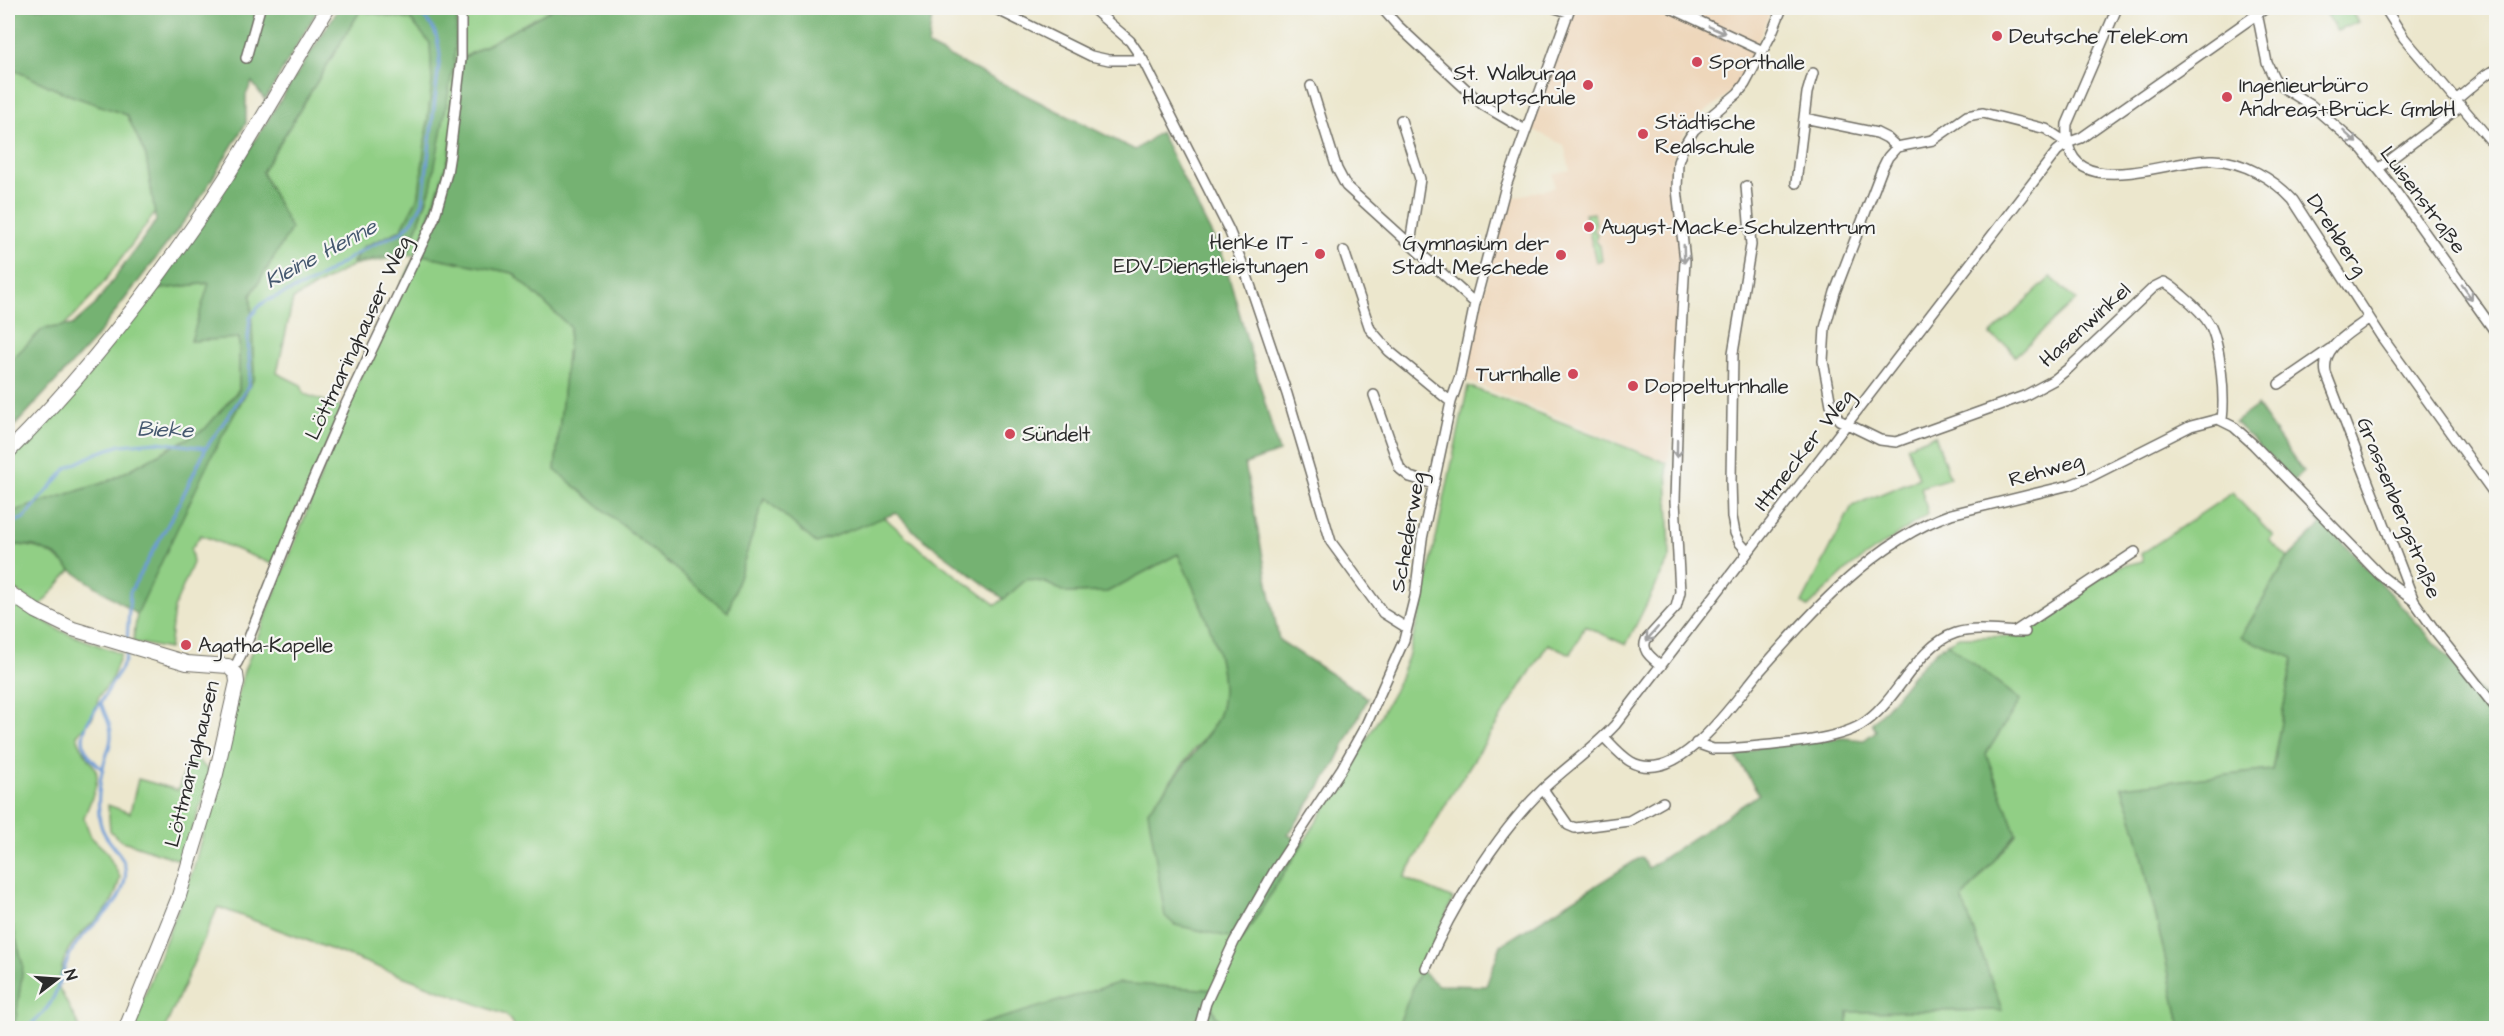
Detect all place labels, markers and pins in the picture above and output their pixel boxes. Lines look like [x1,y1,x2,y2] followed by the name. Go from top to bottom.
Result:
[2009,22,2188,51] place label: Deutsche Telekom
[1990,29,2004,43] marker: Deutsche Telekom
[1709,48,1805,78] place label: Sporthalle
[1690,55,1704,69] marker: Sporthalle
[1453,59,1576,113] place label: St. Walburga Hauptschule
[2239,71,2456,124] place label: Ingenieurbüro Andreas+Brück GmbH
[1581,78,1595,92] marker: St. Walburga Hauptschule
[2220,90,2234,104] marker: Ingenieurbüro Andreas+Brück GmbH
[1655,108,1756,161] place label: Städtische Realschule
[1636,127,1650,141] marker: Städtische Realschule
[1601,213,1875,244] place label: August-Macke-Schulzentrum
[1582,220,1596,234] marker: August-Macke-Schulzentrum
[1114,228,1308,283] place label: Henke IT - EDV-Dienstleistungen
[1392,229,1549,282] place label: Gymnasium der Stadt Meschede
[1313,247,1327,261] marker: Henke IT - EDV-Dienstleistungen
[1554,248,1568,262] marker: Gymnasium der Stadt Meschede
[1476,360,1561,389] place label: Turnhalle
[1566,367,1580,381] marker: Turnhalle
[1645,372,1789,402] place label: Doppelturnhalle
[1626,379,1640,393] marker: Doppelturnhalle
[1022,420,1091,449] place label: Sündelt
[1003,427,1017,441] marker: Sündelt
[198,631,333,662] place label: Agatha-Kapelle
[179,638,193,652] marker: Agatha-Kapelle

